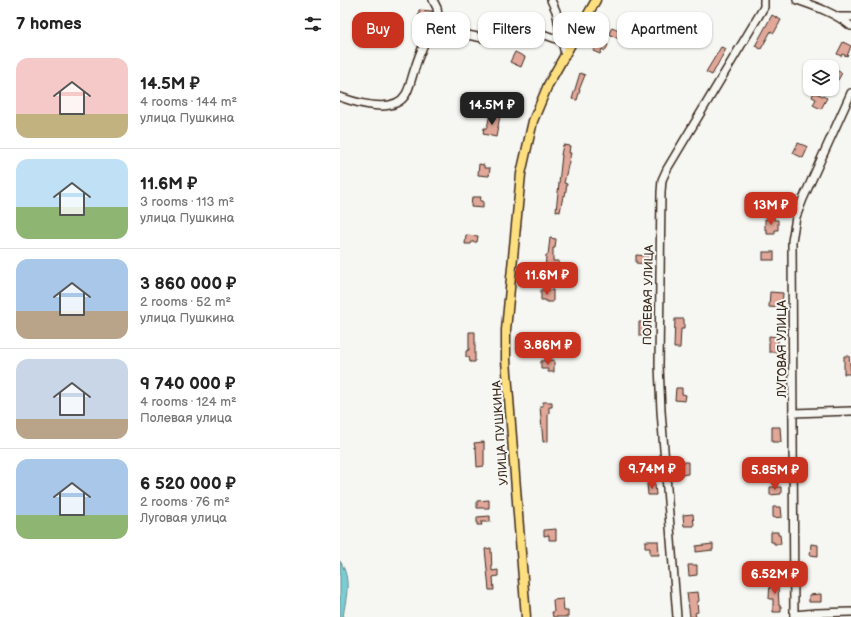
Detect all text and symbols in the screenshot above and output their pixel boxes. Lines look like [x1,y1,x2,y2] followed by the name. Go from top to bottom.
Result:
[352,12,404,48] chip: Buy
[412,12,470,48] chip: Rent
[478,12,545,48] chip: Filters
[553,12,609,48] chip: New
[617,12,712,48] chip: Apartment
[302,13,324,35] icon: filters
[16,14,82,34] text: 7 homes
[803,60,839,96] map controls
[803,60,839,96] button: layers
[48,74,96,122] icon: home
[140,74,200,94] text: 14.5M ₽
[455,92,529,126] pin: 14.5M ₽
[140,94,237,110] text: 4 rooms · 144 m²
[469,97,515,113] text: 14.5M ₽
[140,110,234,126] text: улица Пушкина
[140,174,198,194] text: 11.6M ₽
[48,175,96,223] icon: home
[743,192,799,226] pin: 13M ₽
[140,194,234,210] text: 3 rooms · 113 m²
[753,197,789,213] text: 13M ₽
[140,210,234,226] text: улица Пушкина
[640,244,657,345] street label: ПОЛЕВАЯ УЛИЦА
[510,262,584,296] pin: 11.6M ₽
[525,267,569,283] text: 11.6M ₽
[140,274,236,294] text: 3 860 000 ₽
[48,275,96,323] icon: home
[140,294,231,310] text: 2 rooms · 52 m²
[775,300,790,399] street label: ЛУГОВАЯ УЛИЦА
[140,310,234,326] text: улица Пушкина
[511,332,585,366] pin: 3.86M ₽
[524,337,572,353] text: 3.86M ₽
[140,374,235,394] text: 9 740 000 ₽
[48,375,96,423] icon: home
[489,379,512,486] street label: УЛИЦА ПУШКИНА
[140,394,237,410] text: 4 rooms · 124 m²
[140,410,232,426] text: Полевая улица
[615,456,689,490] pin: 9.74M ₽
[738,457,812,491] pin: 5.85M ₽
[628,461,676,477] text: 9.74M ₽
[751,462,799,478] text: 5.85M ₽
[140,474,236,494] text: 6 520 000 ₽
[48,475,96,523] icon: home
[140,494,230,510] text: 2 rooms · 76 m²
[140,510,227,526] text: Луговая улица
[738,561,812,595] pin: 6.52M ₽
[751,566,799,582] text: 6.52M ₽

